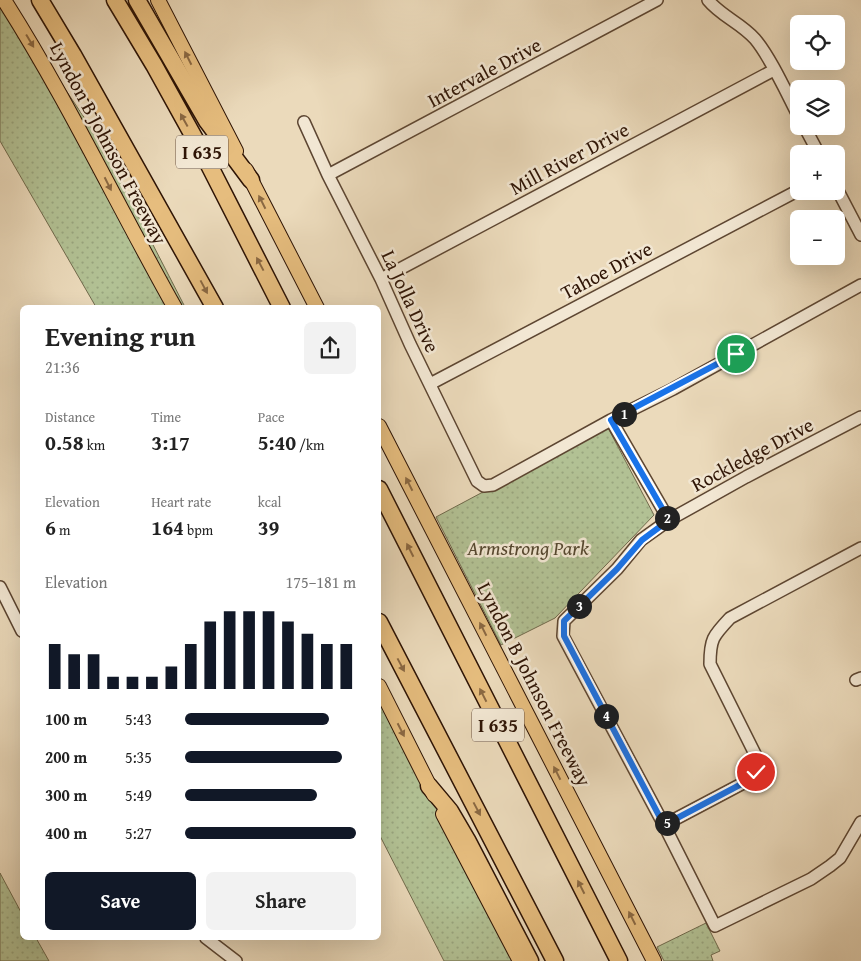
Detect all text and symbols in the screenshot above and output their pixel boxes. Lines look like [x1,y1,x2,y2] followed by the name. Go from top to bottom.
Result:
[790,15,845,265] map controls
[790,15,845,70] button: locate
[422,30,546,114] street label: Intervale Drive
[26,34,34,49] one-way arrow
[43,37,175,249] street label: Lyndon B Johnson Freeway
[184,50,192,65] one-way arrow
[790,80,845,135] button: layers
[180,114,189,127] one-way arrow
[504,114,634,202] street label: Mill River Drive
[176,136,228,168] road number: I 635
[790,145,845,200] button: +
[104,177,112,191] one-way arrow
[258,195,266,209] one-way arrow
[790,210,845,265] button: −
[555,234,657,306] street label: Tahoe Drive
[375,245,447,357] street label: La Jolla Drive
[256,257,264,272] one-way arrow
[200,280,208,295] one-way arrow
[45,315,196,356] text: Evening run
[304,322,356,374] button: share
[715,333,757,375] pin
[722,340,750,368] icon: arrive
[45,355,80,379] text: 21:36
[612,402,636,426] pin: 1
[621,404,628,424] text: 1
[45,407,95,427] text: Distance
[151,407,181,427] text: Time
[258,407,285,427] text: Pace
[686,410,818,498] street label: Rockledge Drive
[45,427,84,458] text: 0.58
[151,427,190,458] text: 3:17
[258,427,296,458] text: 5:40
[84,435,105,455] text: km
[296,435,324,455] text: /km
[405,477,413,491] one-way arrow
[45,492,100,512] text: Elevation
[151,492,211,512] text: Heart rate
[258,492,282,512] text: kcal
[654,506,680,530] pin: 2
[664,508,671,528] text: 2
[45,512,56,543] text: 6
[151,512,184,543] text: 164
[258,512,279,543] text: 39
[56,520,70,540] text: m
[184,520,213,540] text: bpm
[466,533,590,562] park label: Armstrong Park
[406,543,414,557] one-way arrow
[45,570,108,594] text: Elevation
[286,570,356,594] text: 175–181 m
[471,577,599,791] street label: Lyndon B Johnson Freeway
[566,594,592,618] pin: 3
[576,596,583,616] text: 3
[479,621,487,636] one-way arrow
[397,658,405,673] one-way arrow
[479,688,487,702] one-way arrow
[594,704,618,728] pin: 4
[603,706,610,726] text: 4
[45,707,87,731] text: 100 m
[125,707,152,731] text: 5:43
[472,708,524,742] road number: I 635
[397,722,405,737] one-way arrow
[45,745,87,769] text: 200 m
[125,745,152,769] text: 5:35
[735,751,777,793] pin
[742,758,770,786] icon: check
[553,766,561,780] one-way arrow
[45,783,87,807] text: 300 m
[125,783,152,807] text: 5:49
[473,802,481,816] one-way arrow
[654,810,680,836] pin: 5
[664,813,671,833] text: 5
[45,821,87,845] text: 400 m
[125,821,152,845] text: 5:27
[45,872,196,930] button: Save
[206,872,356,930] button: Share
[577,879,585,894] one-way arrow
[628,910,636,925] one-way arrow

